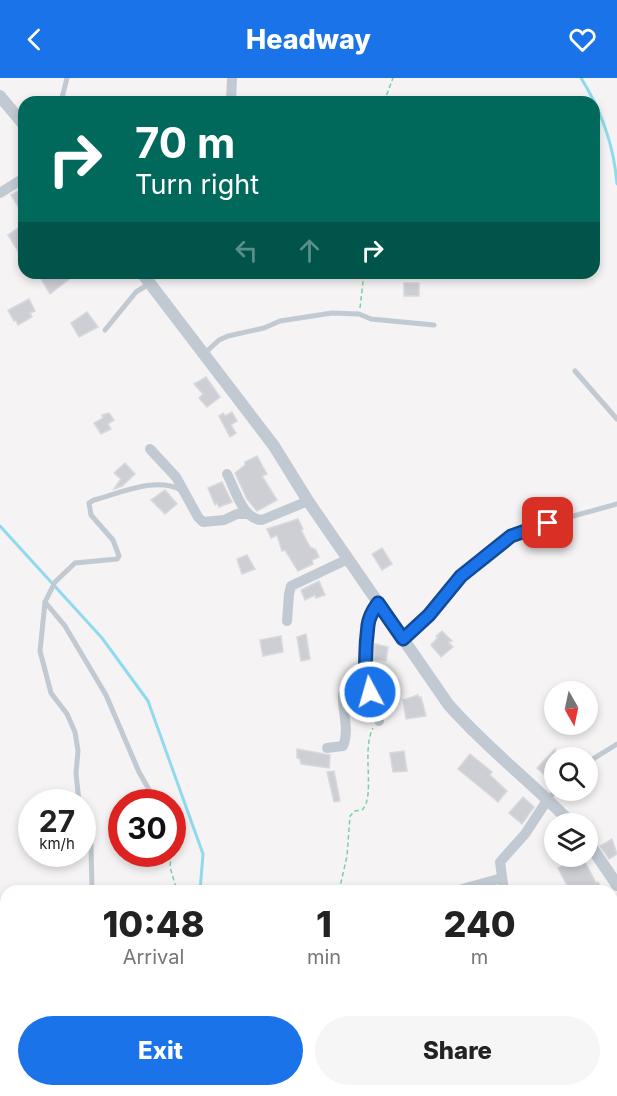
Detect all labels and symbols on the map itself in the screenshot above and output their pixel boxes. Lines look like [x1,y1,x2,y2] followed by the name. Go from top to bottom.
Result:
[522,497,573,548] pin
[338,660,402,724] position arrow
[544,681,598,735] north arrow
[108,789,186,867] speed limit sign: 30

